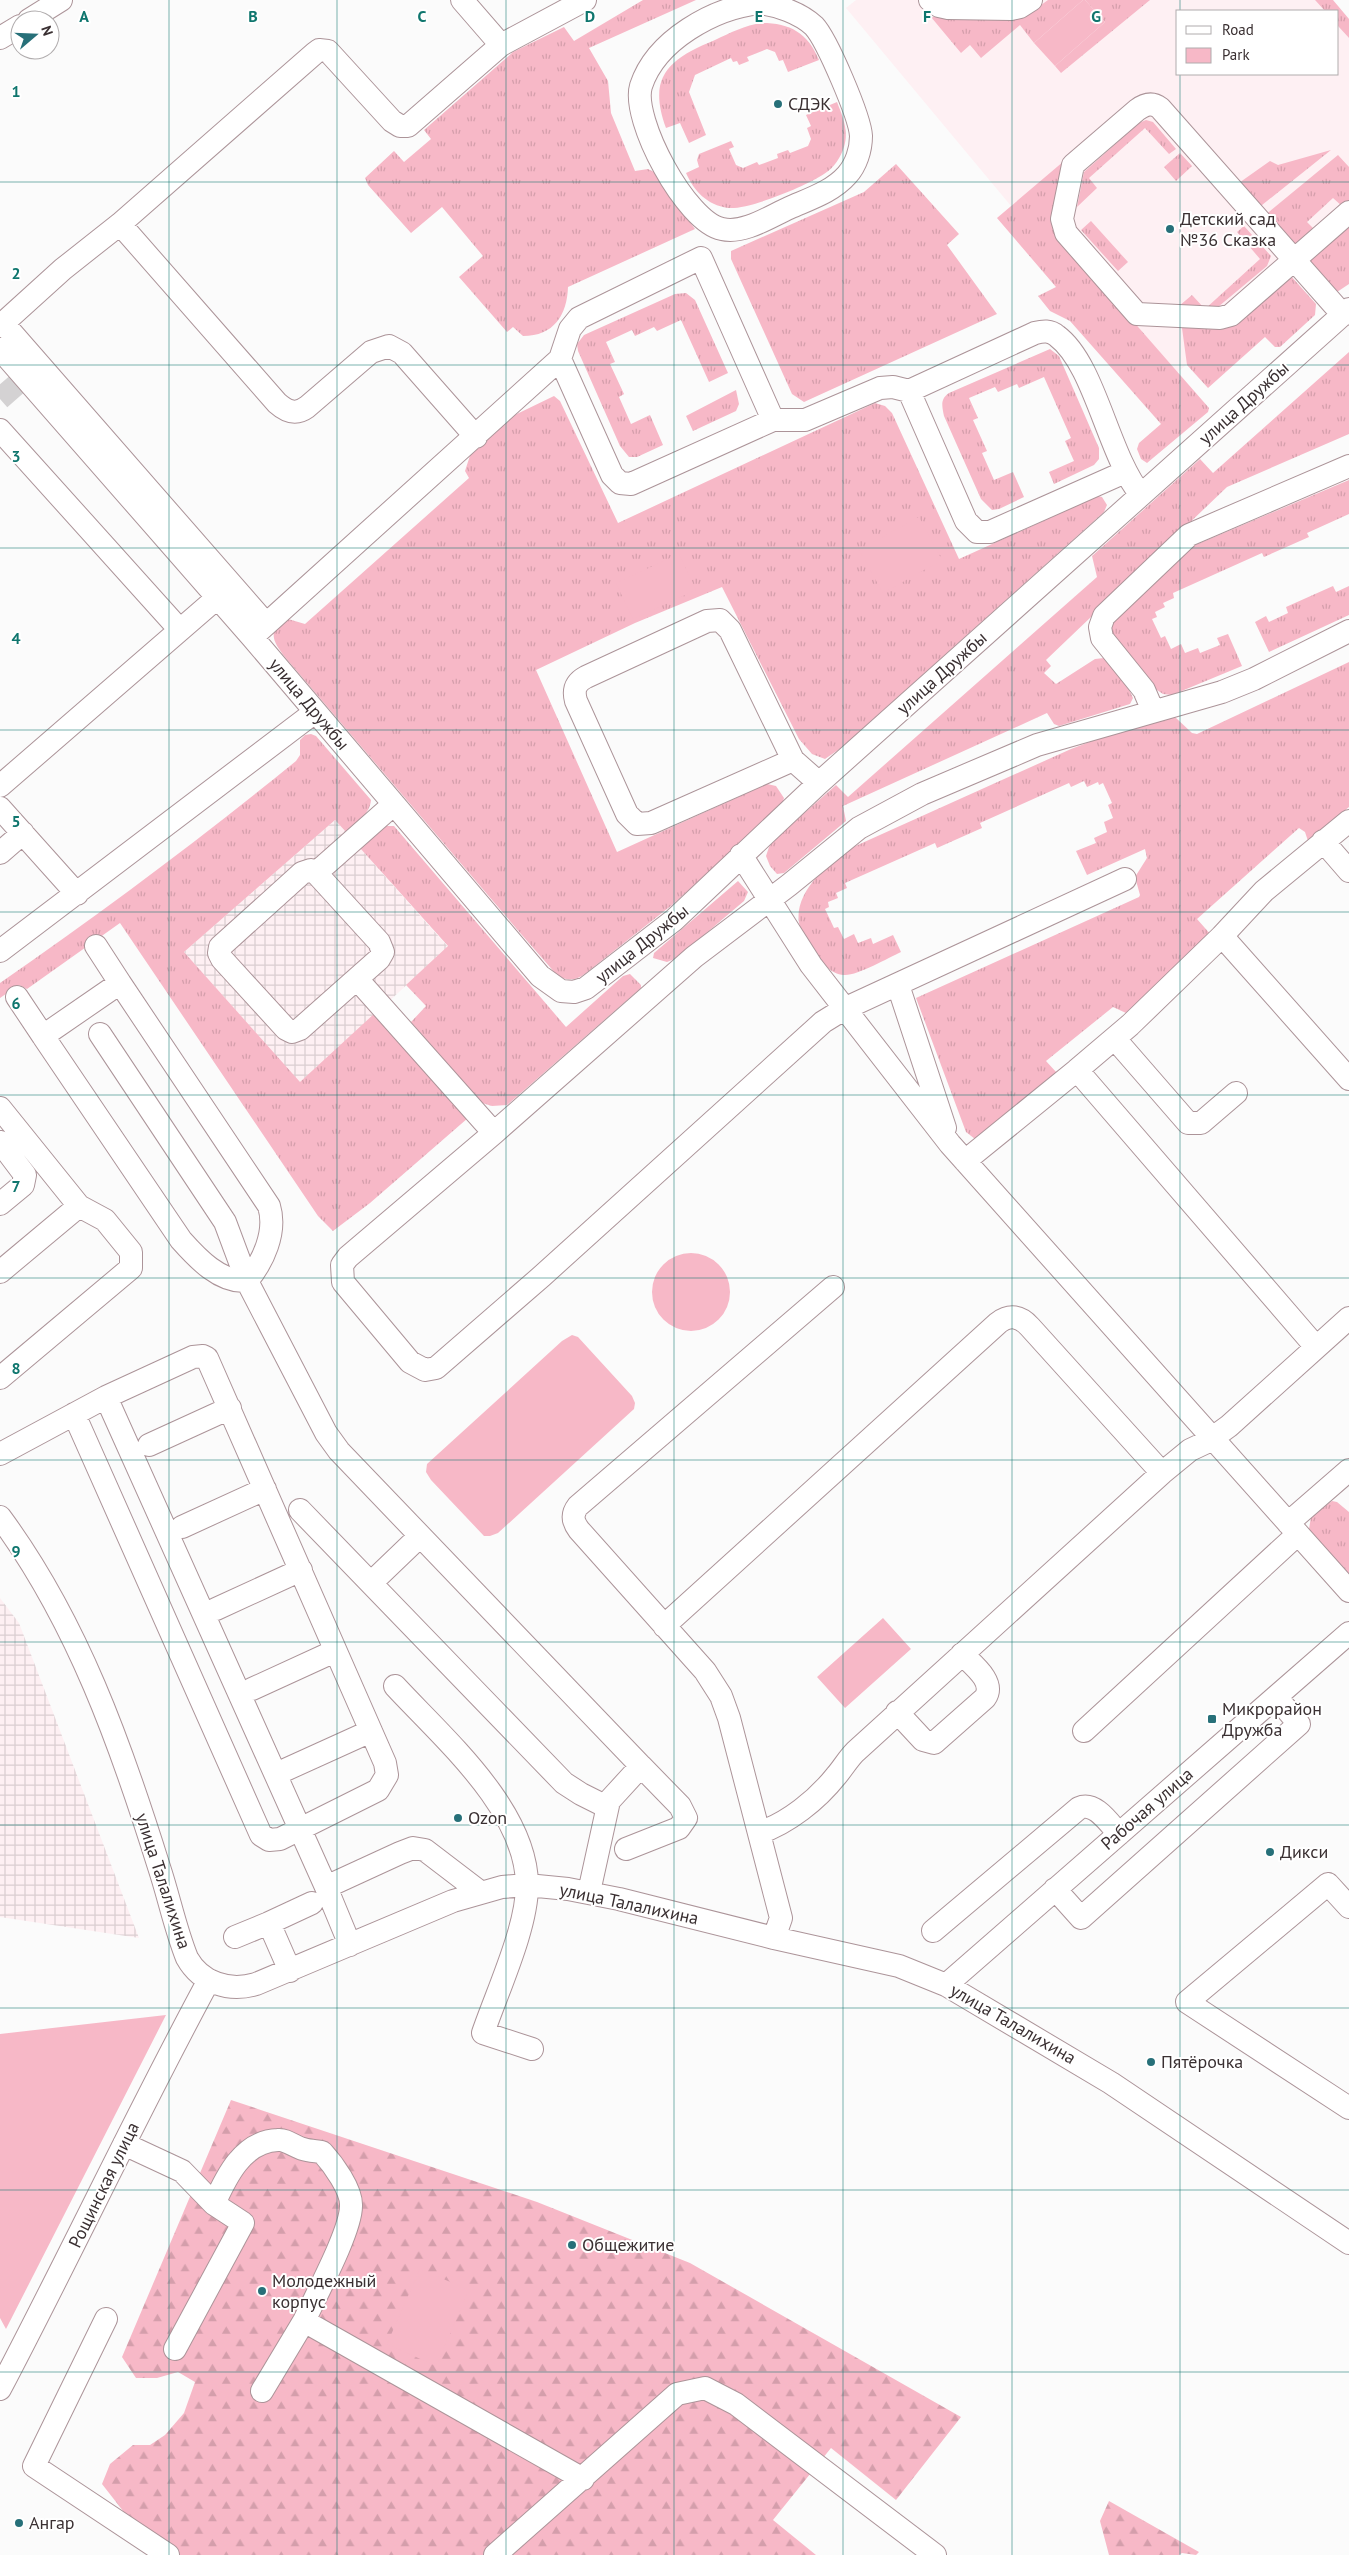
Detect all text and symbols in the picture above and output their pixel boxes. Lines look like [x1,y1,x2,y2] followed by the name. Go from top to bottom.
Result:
[79,6,89,26] text: A
[248,6,258,26] text: B
[418,6,427,26] text: C
[585,6,595,26] text: D
[755,6,763,26] text: E
[923,6,931,26] text: F
[1091,6,1101,26] text: G
[10,10,60,60] north arrow
[1176,10,1339,75] legend
[1222,20,1254,39] text: Road
[37,23,57,38] text: N
[1222,45,1250,64] text: Park
[11,81,21,101] text: 1
[788,92,831,115] place label: СДЭК
[772,98,784,110] marker: СДЭК
[1180,207,1276,251] place label: Детский сад №36 Сказка
[1164,223,1176,235] marker: Детский сад №36 Сказка
[11,263,21,283] text: 2
[1194,356,1294,449] street label: улица Дружбы
[11,446,21,466] text: 3
[892,626,992,719] street label: улица Дружбы
[11,628,21,648] text: 4
[264,653,355,755] street label: улица Дружбы
[11,811,21,831] text: 5
[590,899,693,988] street label: улица Дружбы
[11,993,21,1013] text: 6
[11,1176,21,1196] text: 7
[11,1358,21,1378] text: 8
[11,1541,21,1561] text: 9
[1222,1697,1322,1741] place label: Микрорайон Дружба
[1206,1713,1218,1725] marker: Микрорайон Дружба
[1096,1762,1197,1855] street label: Рабочая улица
[468,1806,507,1829] place label: Ozon
[131,1810,196,1952] street label: улица Талалихина
[452,1812,464,1824] marker: Ozon
[1280,1840,1328,1863] place label: Дикси
[1264,1846,1276,1858] marker: Дикси
[557,1878,701,1929] street label: улица Талалихина
[946,1978,1080,2069] street label: улица Талалихина
[1161,2050,1243,2073] place label: Пятёрочка
[1145,2056,1157,2068] marker: Пятёрочка
[63,2118,144,2251] street label: Рощинская улица
[582,2233,674,2256] place label: Общежитие
[566,2239,578,2251] marker: Общежитие
[272,2269,376,2313] place label: Молодежный корпус
[256,2285,268,2297] marker: Молодежный корпус
[29,2511,75,2534] place label: Ангар
[13,2517,25,2529] marker: Ангар

